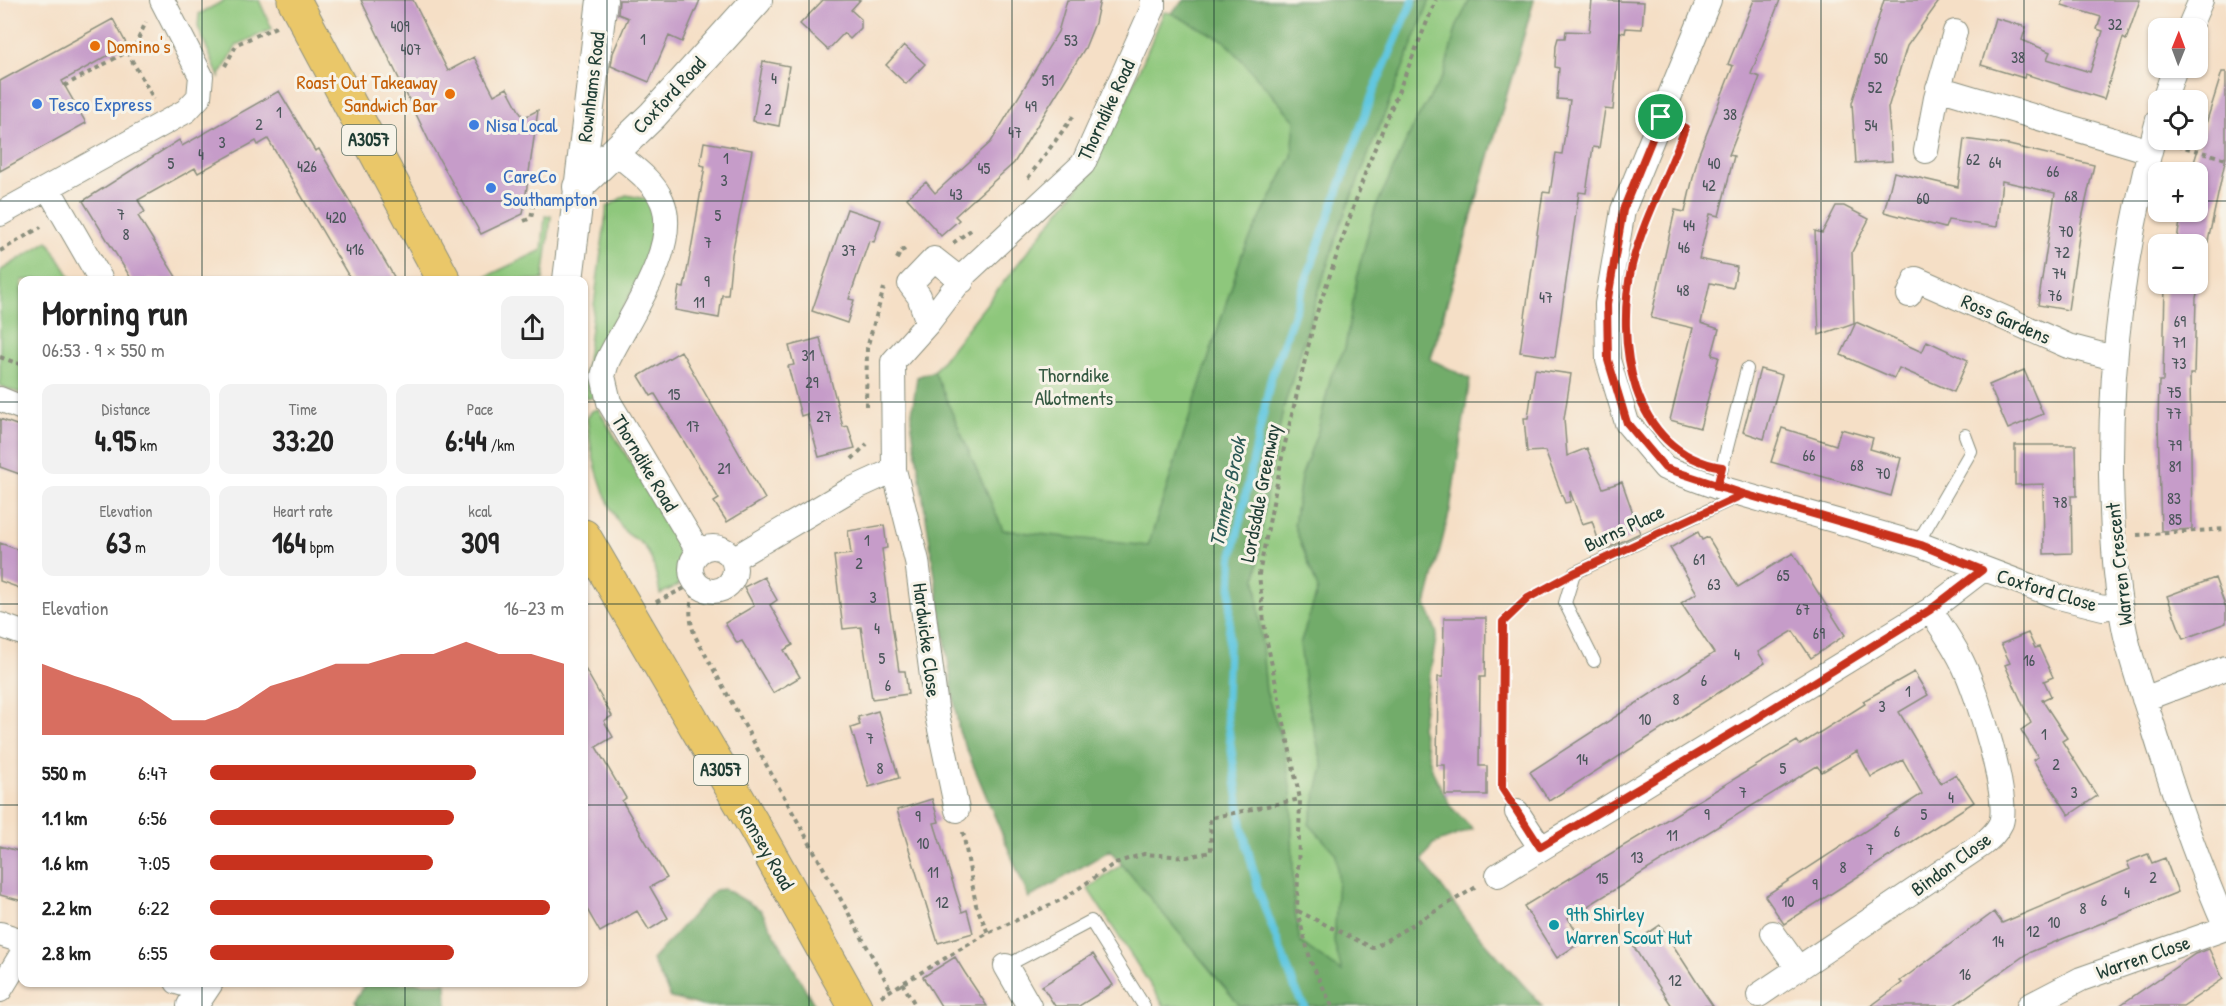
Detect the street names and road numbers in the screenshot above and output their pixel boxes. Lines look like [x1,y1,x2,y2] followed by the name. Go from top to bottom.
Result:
[570,30,611,143] street label: Rownhams Road
[626,50,711,139] street label: Coxford Road
[1070,55,1141,165] street label: Thorndike Road
[342,125,396,155] road number: A3057
[1957,287,2055,350] street label: Ross Gardens
[606,409,685,516] street label: Thorndike Road
[1233,422,1286,564] street label: Lordsdale Greenway
[1579,497,1668,558] street label: Burns Place
[2099,500,2138,627] street label: Warren Crescent
[1994,562,2101,618] street label: Coxford Close
[907,581,948,699] street label: Hardwicke Close
[694,755,748,785] road number: A3057
[732,801,801,895] street label: Romsey Road
[1905,825,1996,902] street label: Bindon Close
[2093,928,2193,985] street label: Warren Close

